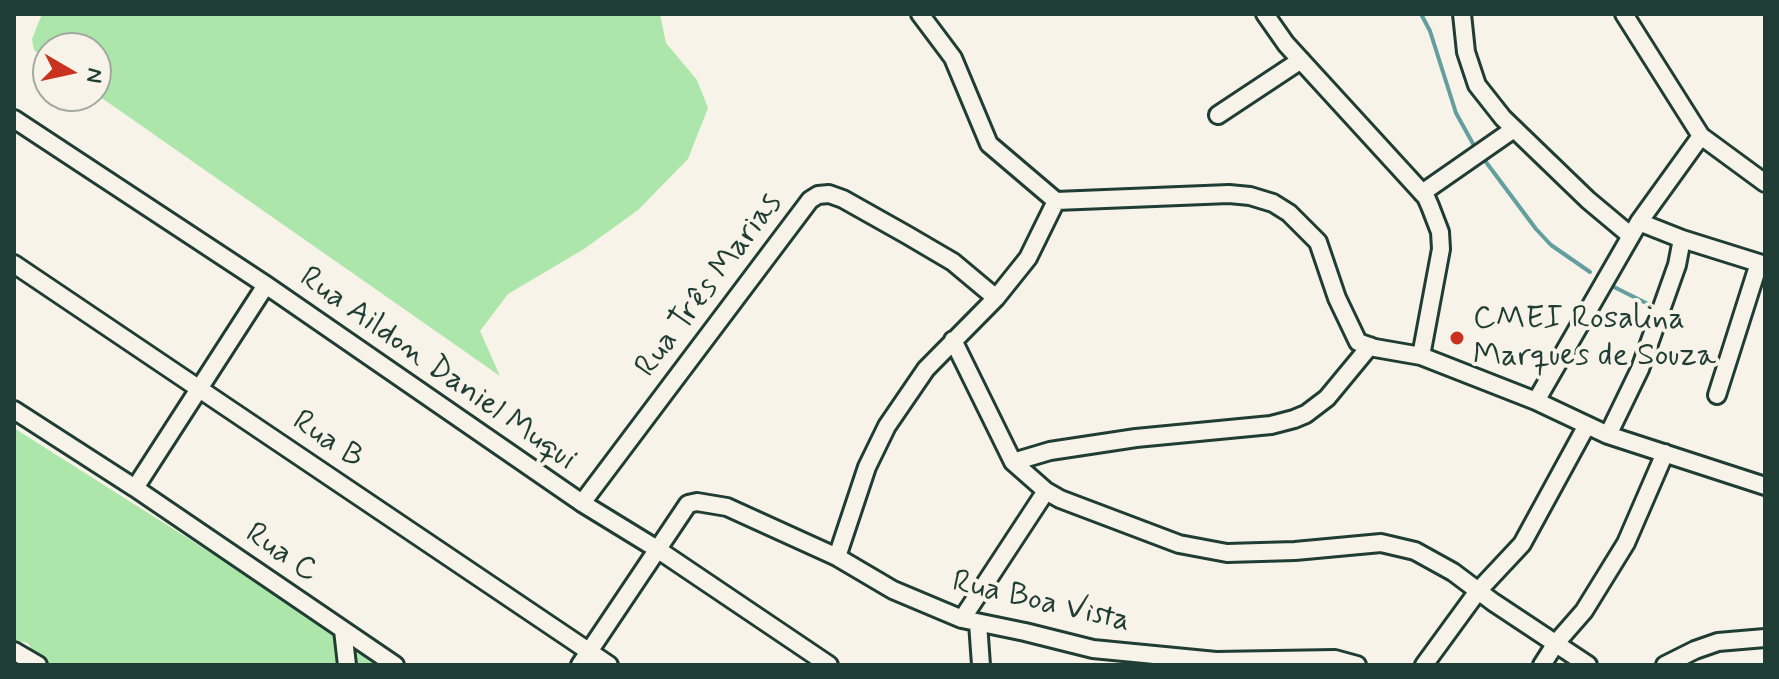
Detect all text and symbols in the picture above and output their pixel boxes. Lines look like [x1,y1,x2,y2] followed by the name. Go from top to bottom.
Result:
[32,32,112,112] north arrow
[79,66,109,85] text: N
[628,186,792,386] street label: Rua Três Marias
[291,260,583,480] street label: Rua Aildon Daniel Muqui
[1473,301,1716,376] place label: CMEI Rosalina Marques de Souza
[1448,329,1466,347] marker: CMEI Rosalina Marques de Souza
[284,403,370,479] street label: Rua B
[237,516,325,592] street label: Rua C
[948,564,1134,642] street label: Rua Boa Vista

